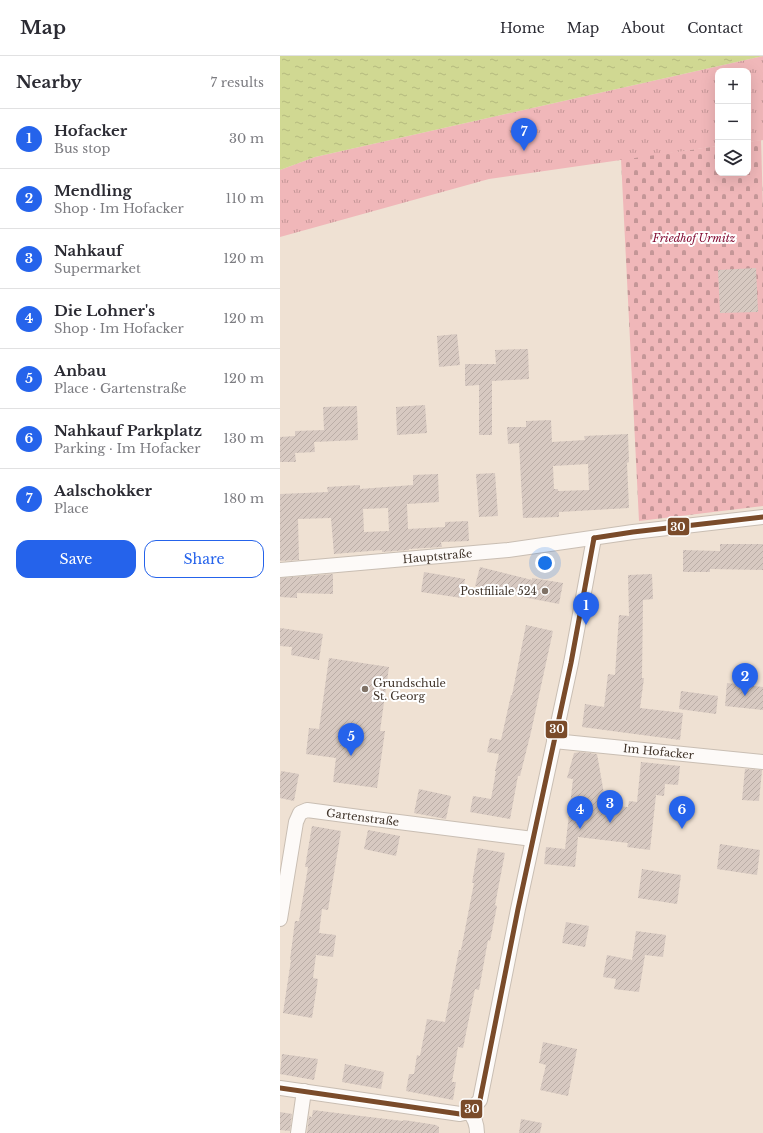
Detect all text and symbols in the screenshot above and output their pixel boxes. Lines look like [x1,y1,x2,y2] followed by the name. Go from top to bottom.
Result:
[20,16,66,39] text: Map
[500,19,545,37] text: Home
[567,19,599,37] text: Map
[621,19,665,37] text: About
[687,19,743,37] text: Contact
[715,68,751,176] map controls
[715,68,751,104] button: +
[16,72,82,93] text: Nearby
[211,74,264,91] text: 7 results
[715,104,751,140] button: −
[511,118,537,151] pin: 7
[54,121,127,140] text: Hofacker
[26,130,32,147] text: 1
[229,130,264,147] text: 30 m
[54,140,110,157] text: Bus stop
[715,140,751,176] button: layers
[54,181,132,200] text: Mendling
[25,190,33,207] text: 2
[225,190,264,207] text: 110 m
[54,200,184,217] text: Shop · Im Hofacker
[652,231,736,245] park label: Friedhof Urmitz
[54,241,123,260] text: Nahkauf
[25,250,33,267] text: 3
[223,250,264,267] text: 120 m
[54,260,141,277] text: Supermarket
[54,301,155,320] text: Die Lohner's
[25,310,33,327] text: 4
[223,310,264,327] text: 120 m
[54,320,184,337] text: Shop · Im Hofacker
[54,361,106,380] text: Anbau
[25,370,33,387] text: 5
[223,370,264,387] text: 120 m
[54,380,187,397] text: Place · Gartenstraße
[54,421,202,440] text: Nahkauf Parkplatz
[25,430,33,447] text: 6
[223,430,264,447] text: 130 m
[54,440,200,457] text: Parking · Im Hofacker
[54,481,152,500] text: Aalschokker
[26,490,32,507] text: 7
[223,490,264,507] text: 180 m
[54,500,89,517] text: Place
[667,517,690,536] line badge: 30
[670,520,686,534] text: 30
[16,540,136,578] button: Save
[144,540,264,578] button: Share
[402,546,473,566] street label: Hauptstraße
[535,553,555,573] your location
[460,584,537,598] place label: Postfiliale 524
[540,586,550,596] marker: Postfiliale 524
[573,592,599,625] pin: 1
[732,663,758,696] pin: 2
[373,676,446,703] place label: Grundschule St. Georg
[360,684,370,694] marker: Grundschule St. Georg
[545,720,568,739] line badge: 30
[549,722,565,736] text: 30
[338,723,364,756] pin: 5
[622,741,695,762] street label: Im Hofacker
[597,790,623,823] pin: 3
[567,796,593,829] pin: 4
[669,796,695,829] pin: 6
[325,806,400,829] street label: Gartenstraße
[460,1099,483,1119] line badge: 30
[464,1102,480,1116] text: 30

